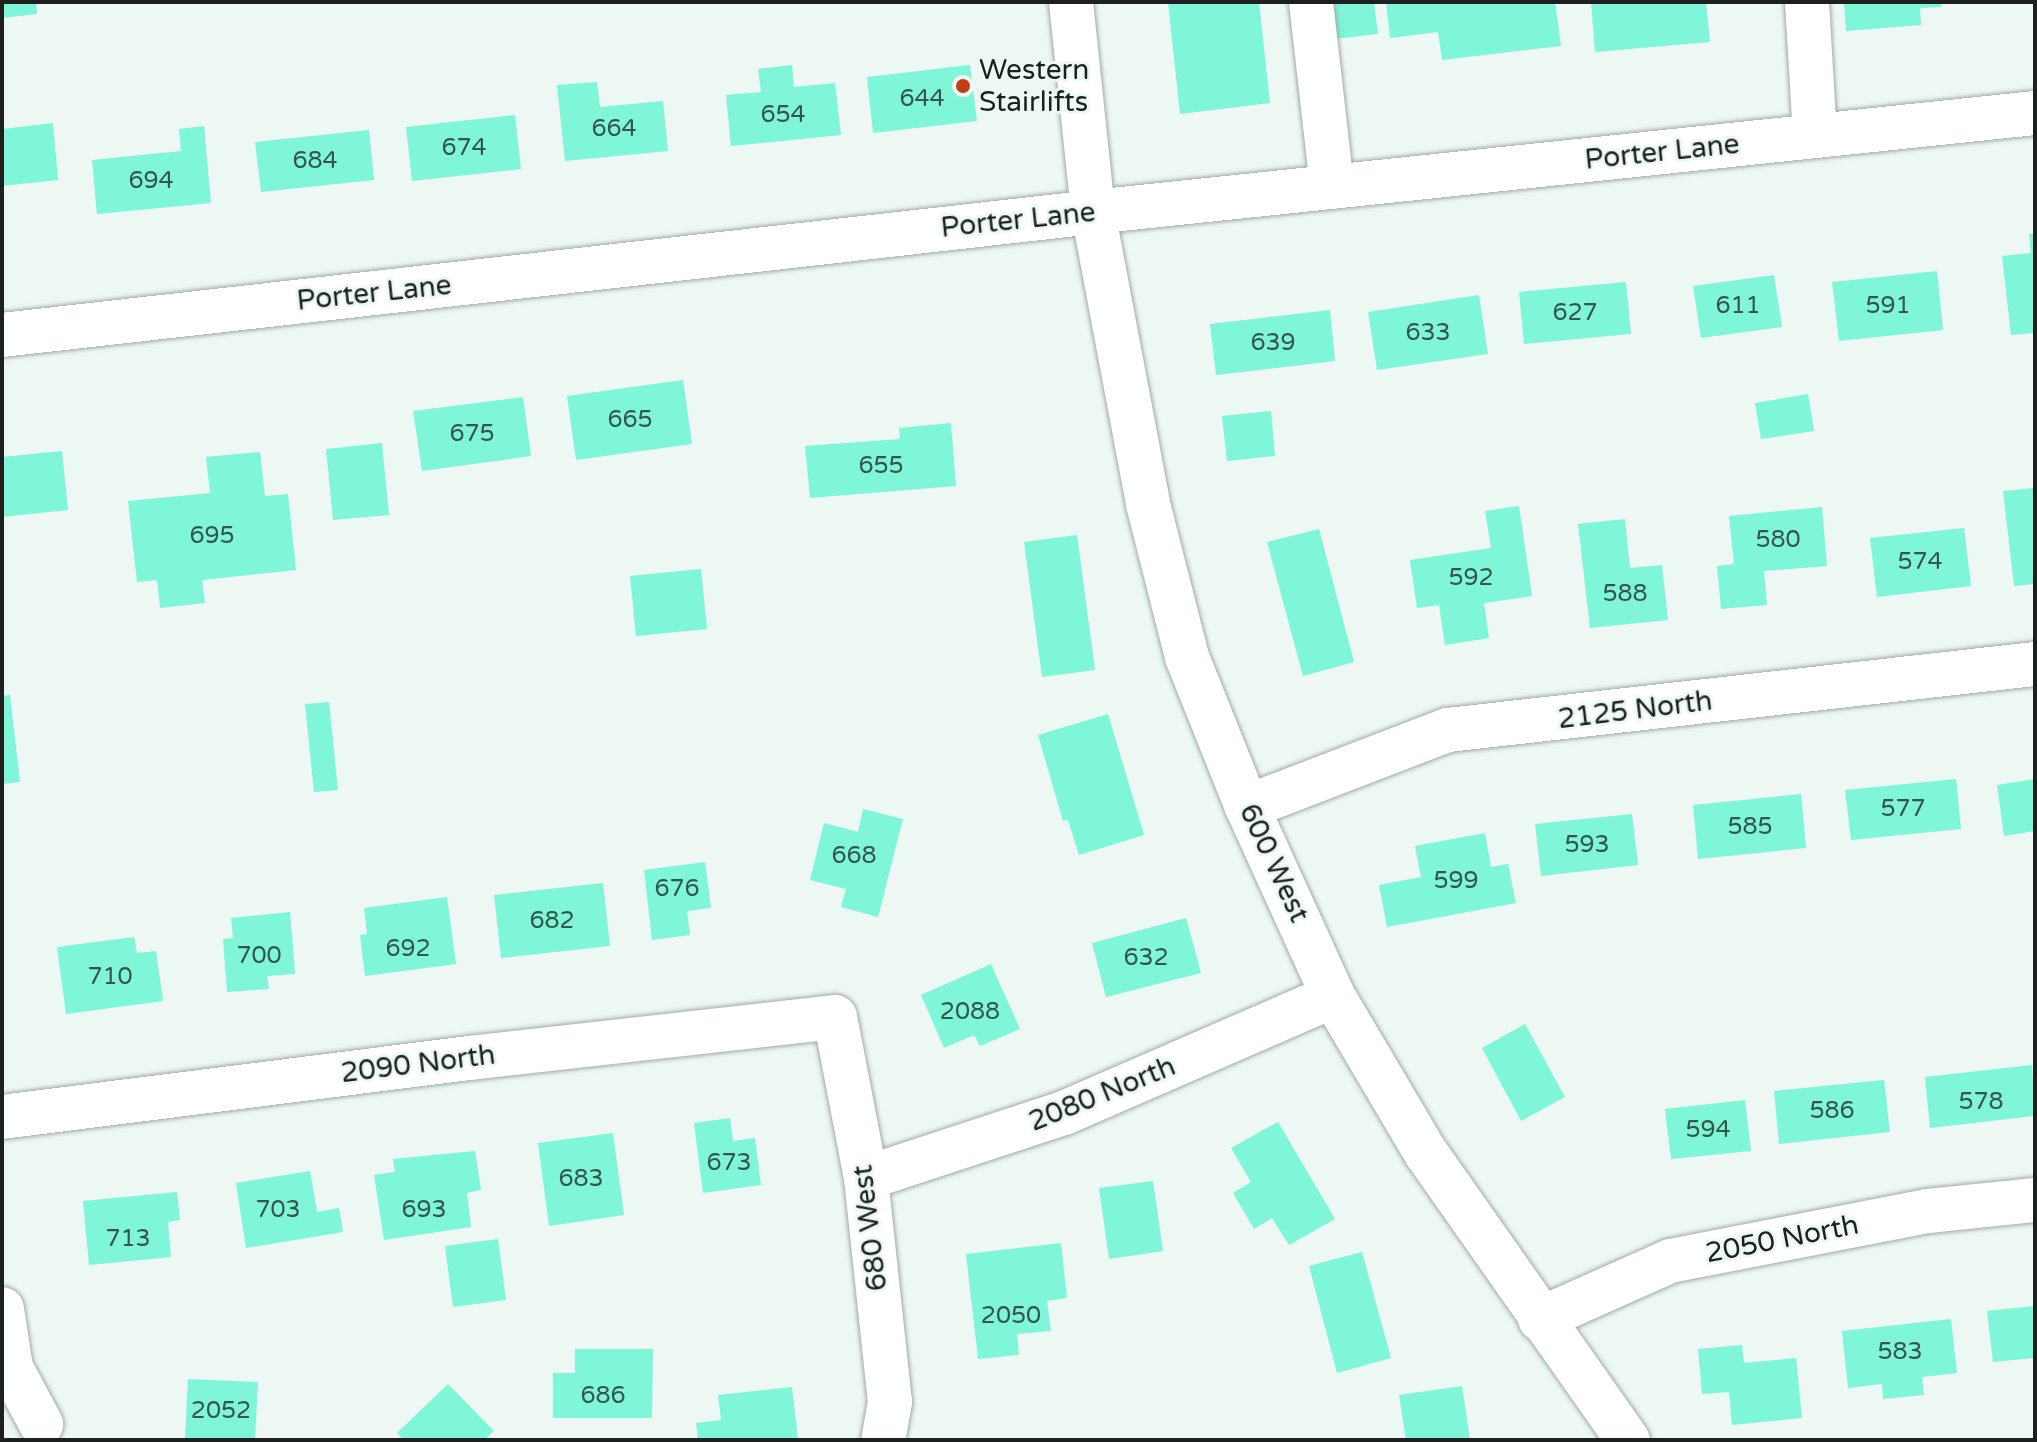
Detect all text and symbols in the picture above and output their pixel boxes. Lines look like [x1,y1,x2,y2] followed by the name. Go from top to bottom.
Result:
[979,53,1089,119] place label: Western Stairlifts
[954,77,972,95] marker: Western Stairlifts
[899,85,945,113] house number: 644
[760,101,806,129] house number: 654
[591,115,637,143] house number: 664
[1583,127,1741,177] street label: Porter Lane
[441,134,487,162] house number: 674
[292,147,338,175] house number: 684
[128,167,174,195] house number: 694
[939,195,1097,245] street label: Porter Lane
[295,268,453,318] street label: Porter Lane
[1715,292,1761,320] house number: 611
[1865,292,1911,320] house number: 591
[1552,299,1598,327] house number: 627
[1405,319,1451,347] house number: 633
[1250,329,1296,357] house number: 639
[607,406,653,434] house number: 665
[449,420,495,448] house number: 675
[858,452,904,480] house number: 655
[189,522,235,550] house number: 695
[1755,526,1801,554] house number: 580
[1897,548,1943,576] house number: 574
[1448,564,1494,592] house number: 592
[1602,580,1648,608] house number: 588
[1556,684,1714,736] street label: 2125 North
[1880,795,1926,823] house number: 577
[1232,798,1316,928] street label: 600 West
[1727,813,1773,841] house number: 585
[1564,831,1610,859] house number: 593
[831,842,877,870] house number: 668
[1433,867,1479,895] house number: 599
[654,875,700,903] house number: 676
[529,907,575,935] house number: 682
[385,935,431,963] house number: 692
[236,942,282,970] house number: 700
[1123,944,1169,972] house number: 632
[87,963,133,991] house number: 710
[940,998,1000,1026] house number: 2088
[339,1038,497,1090] street label: 2090 North
[1024,1049,1180,1139] street label: 2080 North
[1958,1088,2004,1116] house number: 578
[1809,1097,1855,1125] house number: 586
[1685,1116,1731,1144] house number: 594
[706,1149,752,1177] house number: 673
[846,1163,894,1293] street label: 680 West
[558,1165,604,1193] house number: 683
[255,1196,301,1224] house number: 703
[401,1196,447,1224] house number: 693
[1703,1208,1861,1270] street label: 2050 North
[105,1225,151,1253] house number: 713
[981,1302,1041,1330] house number: 2050
[1877,1338,1923,1366] house number: 583
[580,1382,626,1410] house number: 686
[191,1397,251,1425] house number: 2052

